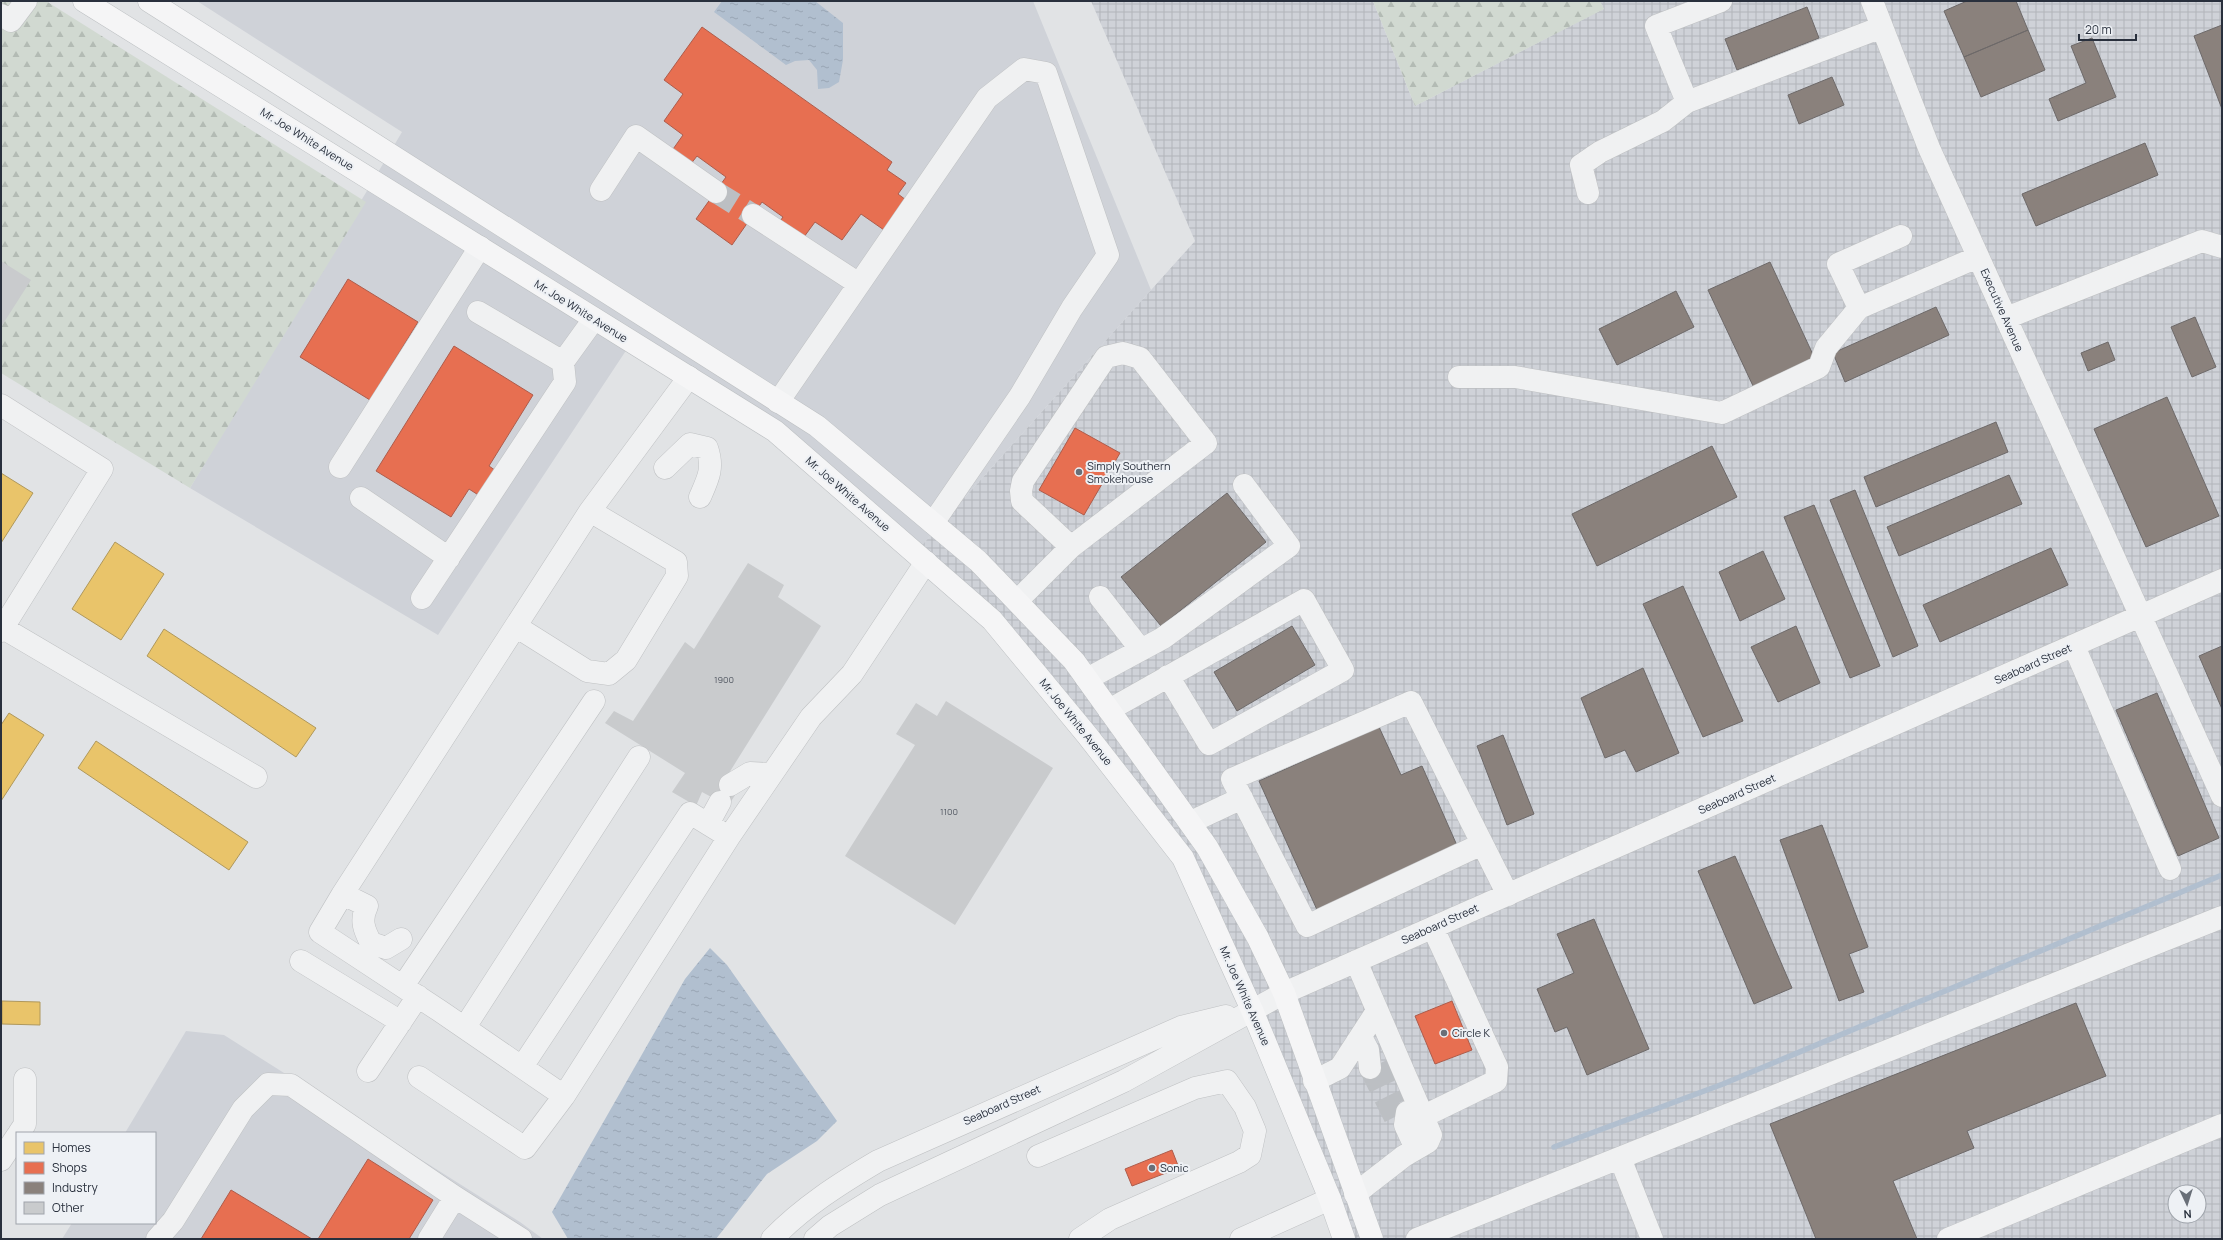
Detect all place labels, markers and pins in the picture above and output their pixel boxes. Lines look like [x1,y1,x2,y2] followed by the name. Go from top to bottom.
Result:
[1087,458,1170,486] place label: Simply Southern Smokehouse
[1074,467,1084,477] marker: Simply Southern Smokehouse
[1452,1025,1490,1040] place label: Circle K
[1439,1028,1449,1038] marker: Circle K
[1160,1160,1188,1175] place label: Sonic
[1147,1163,1157,1173] marker: Sonic

